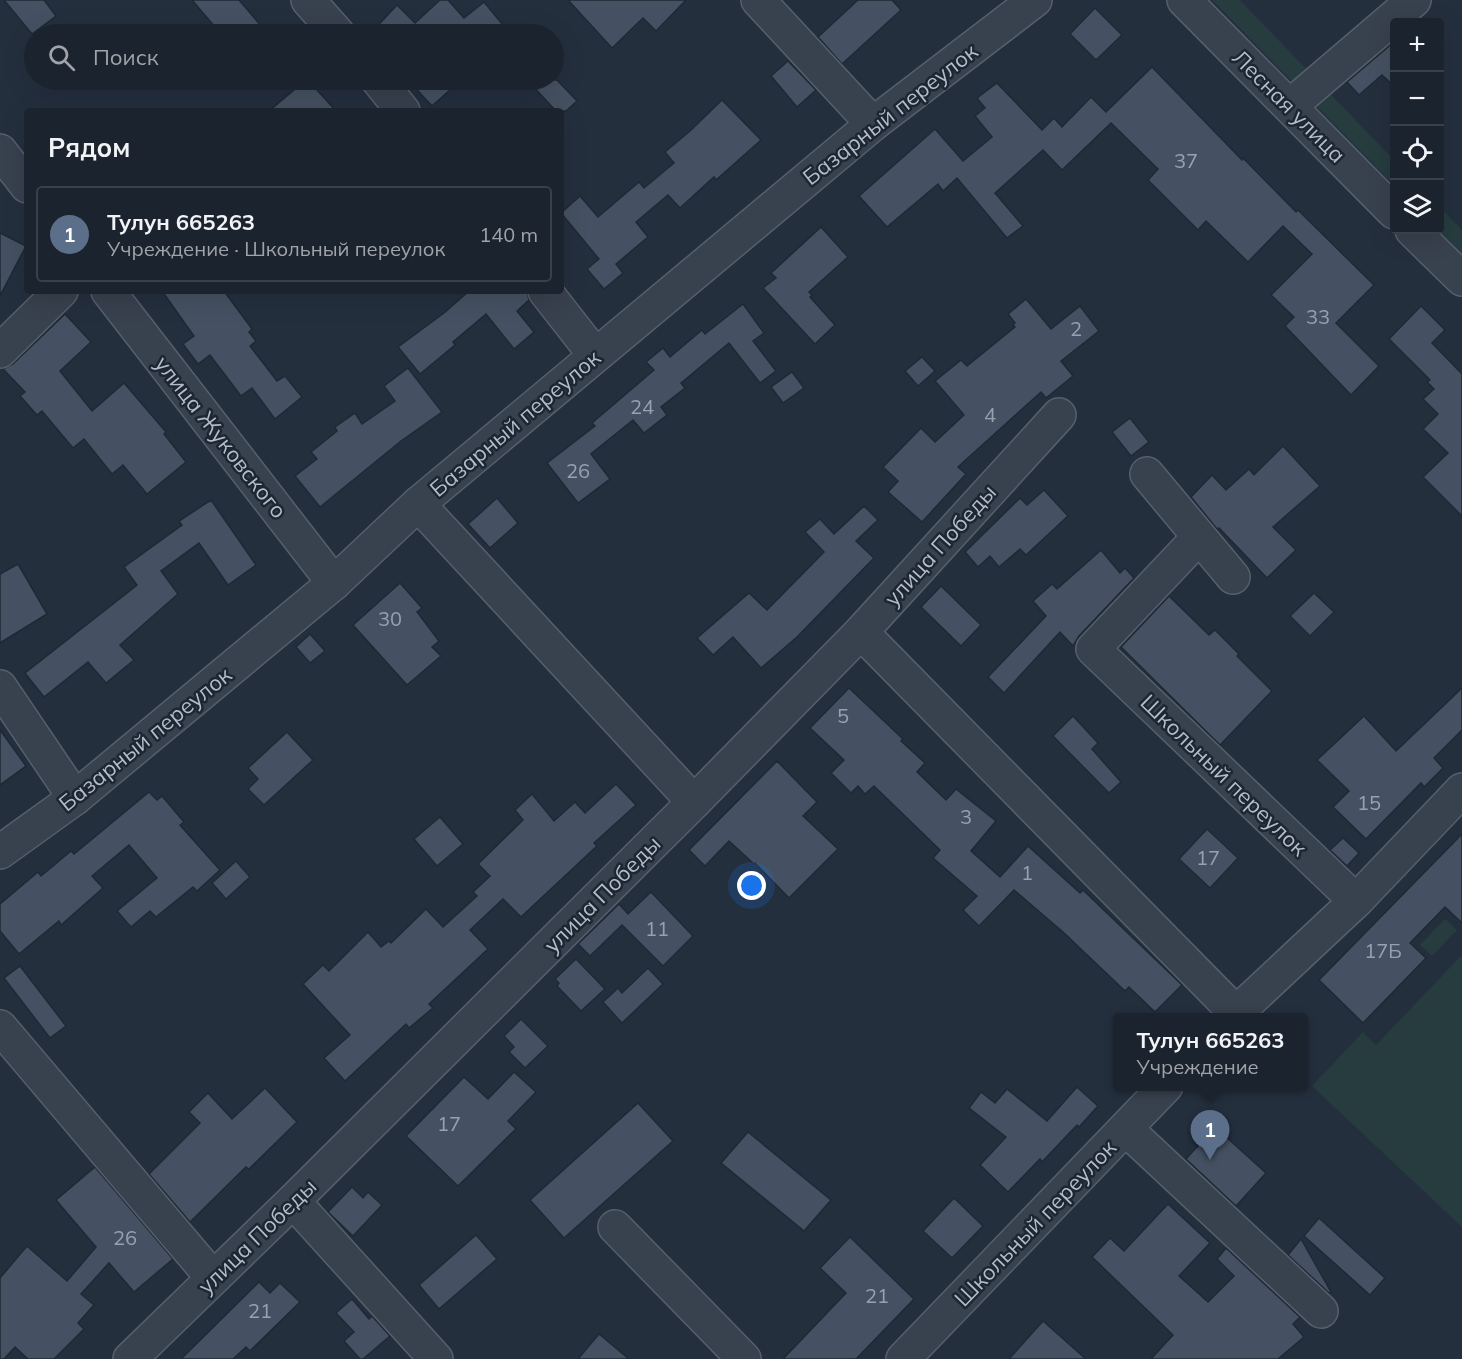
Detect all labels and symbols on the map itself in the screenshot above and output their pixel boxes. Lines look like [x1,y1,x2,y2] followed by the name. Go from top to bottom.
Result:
[797,37,983,191] street label: Базарный переулок
[1227,44,1351,168] street label: Лесная улица
[1174,148,1198,173] house number: 37
[1306,304,1330,329] house number: 33
[1070,316,1082,341] house number: 2
[424,343,606,503] street label: Базарный переулок
[149,350,293,524] street label: улица Жуковского
[630,394,654,419] house number: 24
[984,402,996,427] house number: 4
[566,458,590,483] house number: 26
[878,478,1002,612] street label: улица Победы
[378,606,402,631] house number: 30
[53,661,237,817] street label: Базарный переулок
[1135,688,1313,862] street label: Школьный переулок
[837,703,849,728] house number: 5
[1357,790,1381,815] house number: 15
[960,804,972,829] house number: 3
[538,830,666,958] street label: улица Победы
[1196,845,1220,870] house number: 17
[1021,860,1033,885] house number: 1
[737,871,766,900] your location
[645,916,669,941] house number: 11
[1364,938,1402,963] house number: 17Б
[1190,1110,1230,1160] pin: 1
[437,1111,461,1136] house number: 17
[948,1134,1122,1312] street label: Школьный переулок
[192,1172,322,1300] street label: улица Победы
[113,1225,137,1250] house number: 26
[865,1283,889,1308] house number: 21
[248,1298,272,1323] house number: 21

